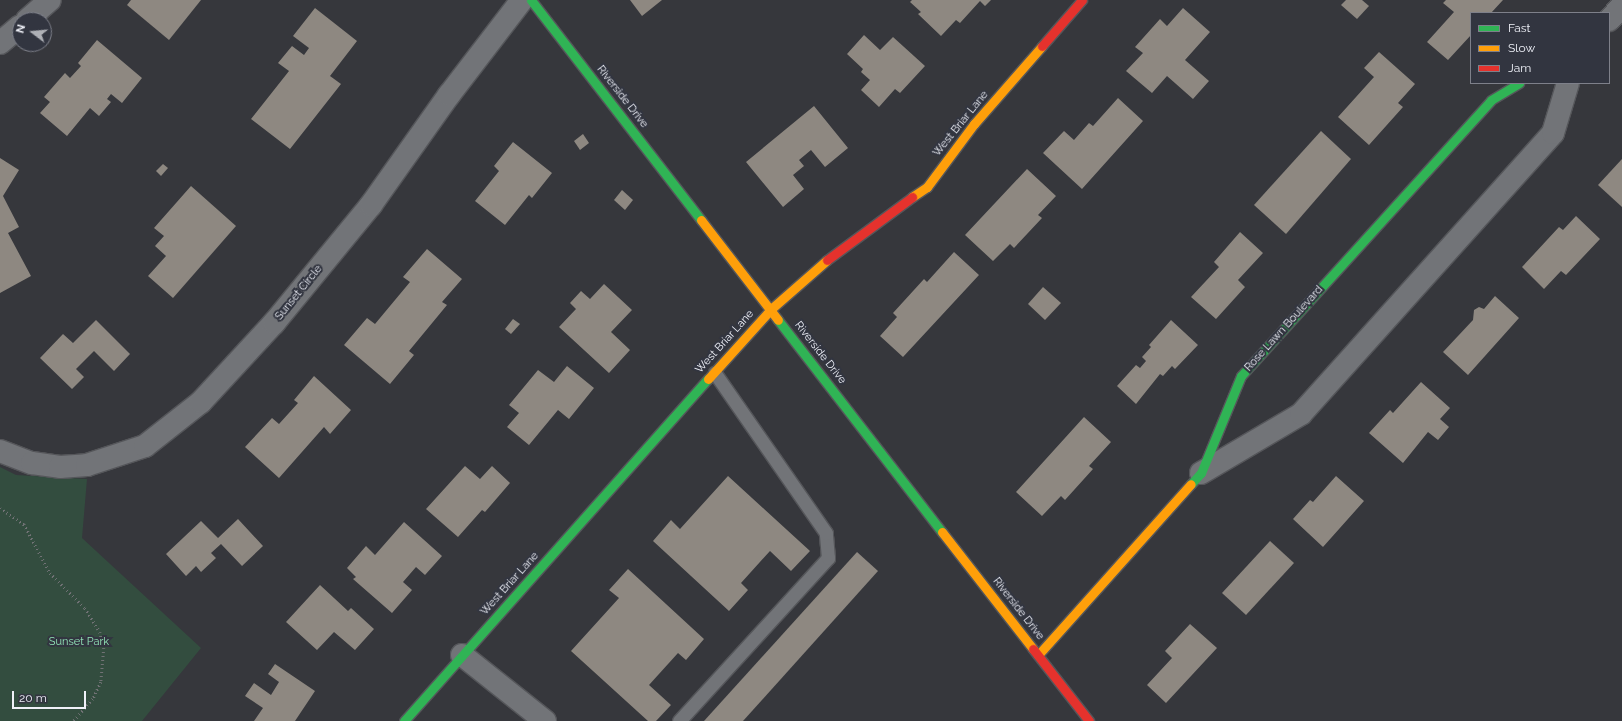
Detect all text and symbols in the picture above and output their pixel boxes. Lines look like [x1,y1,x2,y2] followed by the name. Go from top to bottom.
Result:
[12,12,52,52] north arrow
[1470,12,1610,84] legend
[1508,21,1531,35] text: Fast
[14,23,28,35] text: N
[1508,41,1535,55] text: Slow
[1508,61,1531,75] text: Jam
[594,63,650,131] street label: Riverside Drive
[931,89,991,159] street label: West Briar Lane
[273,263,325,323] street label: Sunset Circle
[1242,284,1326,374] street label: Rose Lawn Boulevard
[693,308,757,376] street label: West Briar Lane
[792,319,848,387] street label: Riverside Drive
[478,550,542,618] street label: West Briar Lane
[990,575,1046,643] street label: Riverside Drive
[49,635,109,649] park label: Sunset Park
[14,683,88,709] scale bar
[19,691,47,705] text: 20 m

